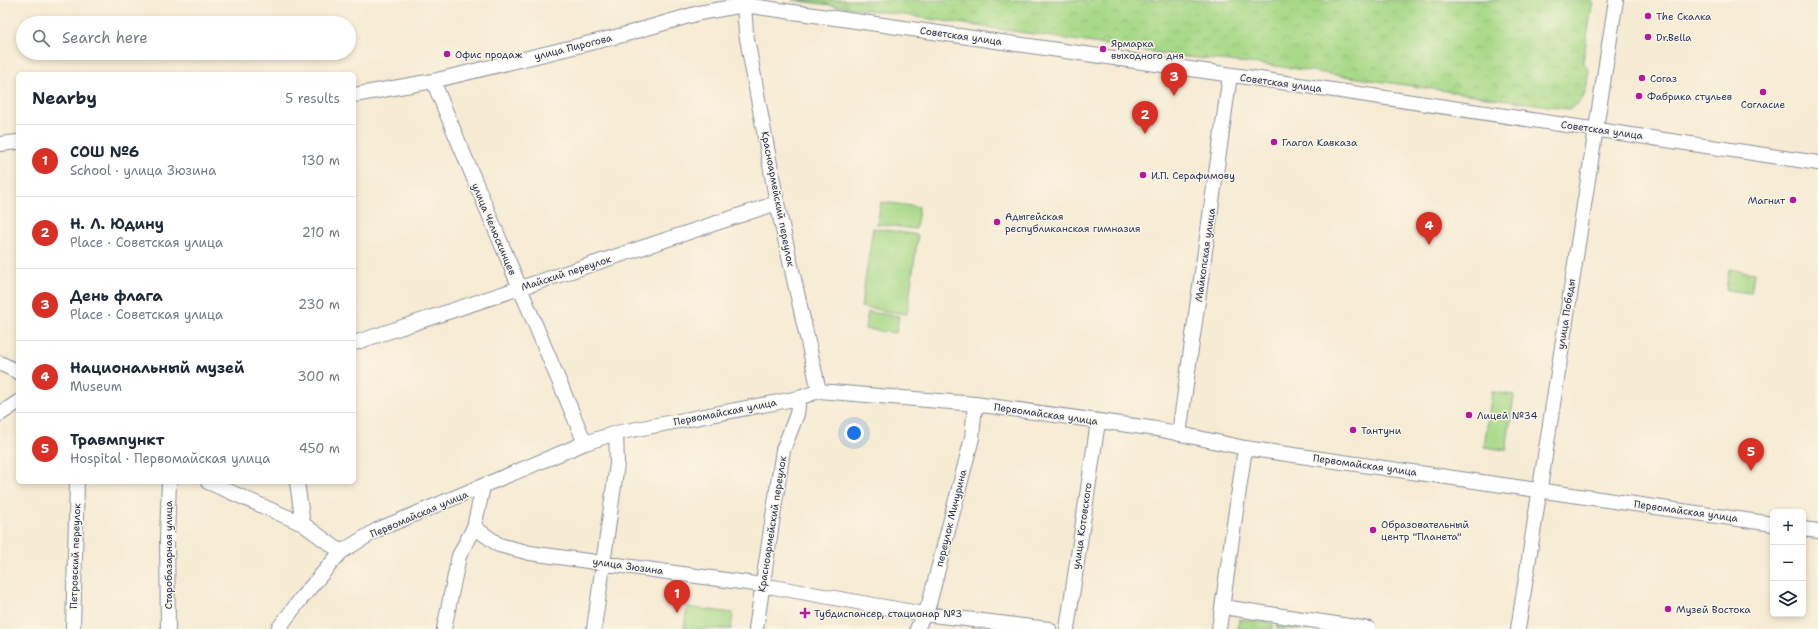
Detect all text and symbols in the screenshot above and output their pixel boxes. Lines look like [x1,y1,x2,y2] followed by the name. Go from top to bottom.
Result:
[1656,10,1712,23] place label: The Скалка
[1643,11,1653,21] marker: The Скалка
[16,16,356,60] search box
[919,24,1004,48] street label: Советская улица
[30,27,52,49] icon: search
[62,28,148,48] text: Search here
[533,31,614,63] street label: улица Пирогова
[1656,31,1692,44] place label: Dr.Bella
[1643,32,1653,42] marker: Dr.Bella
[1111,37,1184,62] place label: Ярмарка выходного дня
[1098,44,1108,54] marker: Ярмарка выходного дня
[455,48,523,61] place label: Офис продаж
[442,49,452,59] marker: Офис продаж
[1161,63,1187,96] pin: 3
[1239,71,1324,95] street label: Советская улица
[1650,72,1677,85] place label: Согаз
[1637,73,1647,83] marker: Согаз
[32,87,97,109] text: Nearby
[1758,87,1768,97] marker: Согласие
[285,90,340,107] text: 5 results
[1647,90,1732,103] place label: Фабрика стульев
[1634,91,1644,101] marker: Фабрика стульев
[1741,98,1786,111] place label: Согласие
[1132,101,1158,134] pin: 2
[1560,118,1645,142] street label: Советская улица
[758,130,798,269] street label: Красноармейский переулок
[1282,136,1358,149] place label: Глагол Кавказа
[1269,137,1279,147] marker: Глагол Кавказа
[70,142,139,162] text: СОШ №6
[42,152,48,169] text: 1
[302,152,340,169] text: 130 m
[70,162,216,179] text: School · улица Зюзина
[1151,169,1235,182] place label: И.П. Серафимову
[1138,170,1148,180] marker: И.П. Серафимову
[469,181,519,277] street label: улица Челюскинцев
[1748,194,1786,207] place label: Магнит
[1788,195,1798,205] marker: Магнит
[1192,206,1218,303] street label: Майкопская улица
[1005,210,1141,235] place label: Адыгейская республиканская гимназия
[1416,212,1442,245] pin: 4
[70,214,164,234] text: Н. Л. Юдину
[992,217,1002,227] marker: Адыгейская республиканская гимназия
[40,224,50,241] text: 2
[302,224,340,241] text: 210 m
[70,234,223,251] text: Place · Советская улица
[519,252,613,294] street label: Майский переулок
[1554,278,1578,350] street label: улица Победы
[70,286,163,306] text: День флага
[40,296,50,313] text: 3
[298,296,340,313] text: 230 m
[70,306,223,323] text: Place · Советская улица
[70,358,244,378] text: Национальный музей
[40,368,50,385] text: 4
[297,368,340,385] text: 300 m
[70,378,122,395] text: Museum
[672,395,779,428] street label: Первомайская улица
[993,400,1100,428] street label: Первомайская улица
[1477,409,1537,422] place label: Лицей №34
[1464,410,1474,420] marker: Лицей №34
[844,423,864,443] your location
[1361,424,1402,437] place label: Тантуни
[1348,425,1358,435] marker: Тантуни
[70,430,165,450] text: Травмпункт
[1738,438,1764,471] pin: 5
[41,440,49,457] text: 5
[299,440,340,457] text: 450 m
[70,450,270,467] text: Hospital · Первомайская улица
[1312,451,1419,479] street label: Первомайская улица
[755,454,789,593] street label: Красноармейский переулок
[933,467,970,568] street label: переулок Мичурина
[1069,482,1095,570] street label: улица Котовского
[368,487,471,540] street label: Первомайская улица
[1633,497,1740,525] street label: Первомайская улица
[162,500,175,609] street label: Старобазарная улица
[67,502,83,609] street label: Петровский переулок
[1770,509,1806,617] map controls
[1770,509,1806,545] button: +
[1381,518,1470,543] place label: Образовательный центр "Планета"
[1368,525,1378,535] marker: Образовательный центр "Планета"
[1770,545,1806,581] button: −
[592,555,665,578] street label: улица Зюзина
[664,580,690,613] pin: 1
[1770,581,1806,617] button: layers
[1676,603,1752,616] place label: Музей Востока
[1663,604,1673,614] marker: Музей Востока
[799,607,811,619] marker: Тубдиспансер, стационар №3
[814,607,962,620] place label: Тубдиспансер, стационар №3

